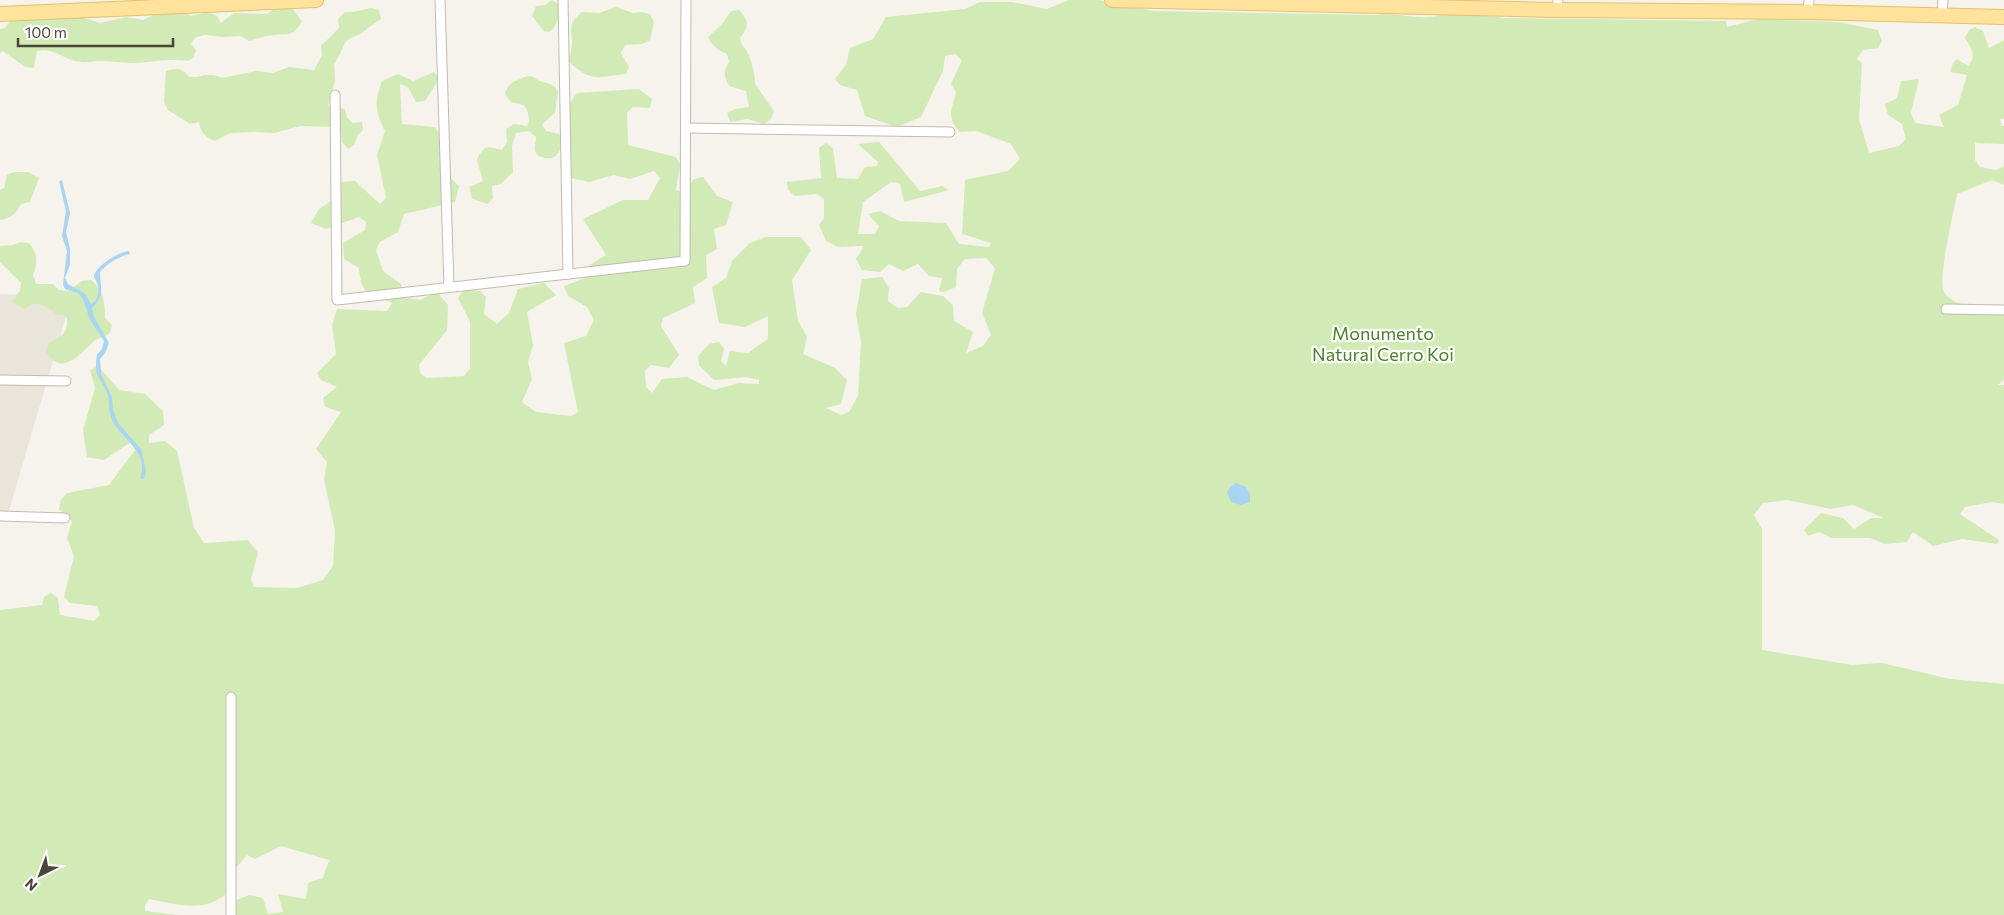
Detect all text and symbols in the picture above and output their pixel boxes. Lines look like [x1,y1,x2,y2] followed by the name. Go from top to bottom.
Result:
[18,15,172,47] scale bar
[25,23,67,41] text: 100 m
[1312,322,1454,365] park label: Monumento Natural Cerro Koi
[15,850,65,900] north arrow
[21,875,41,895] text: N

